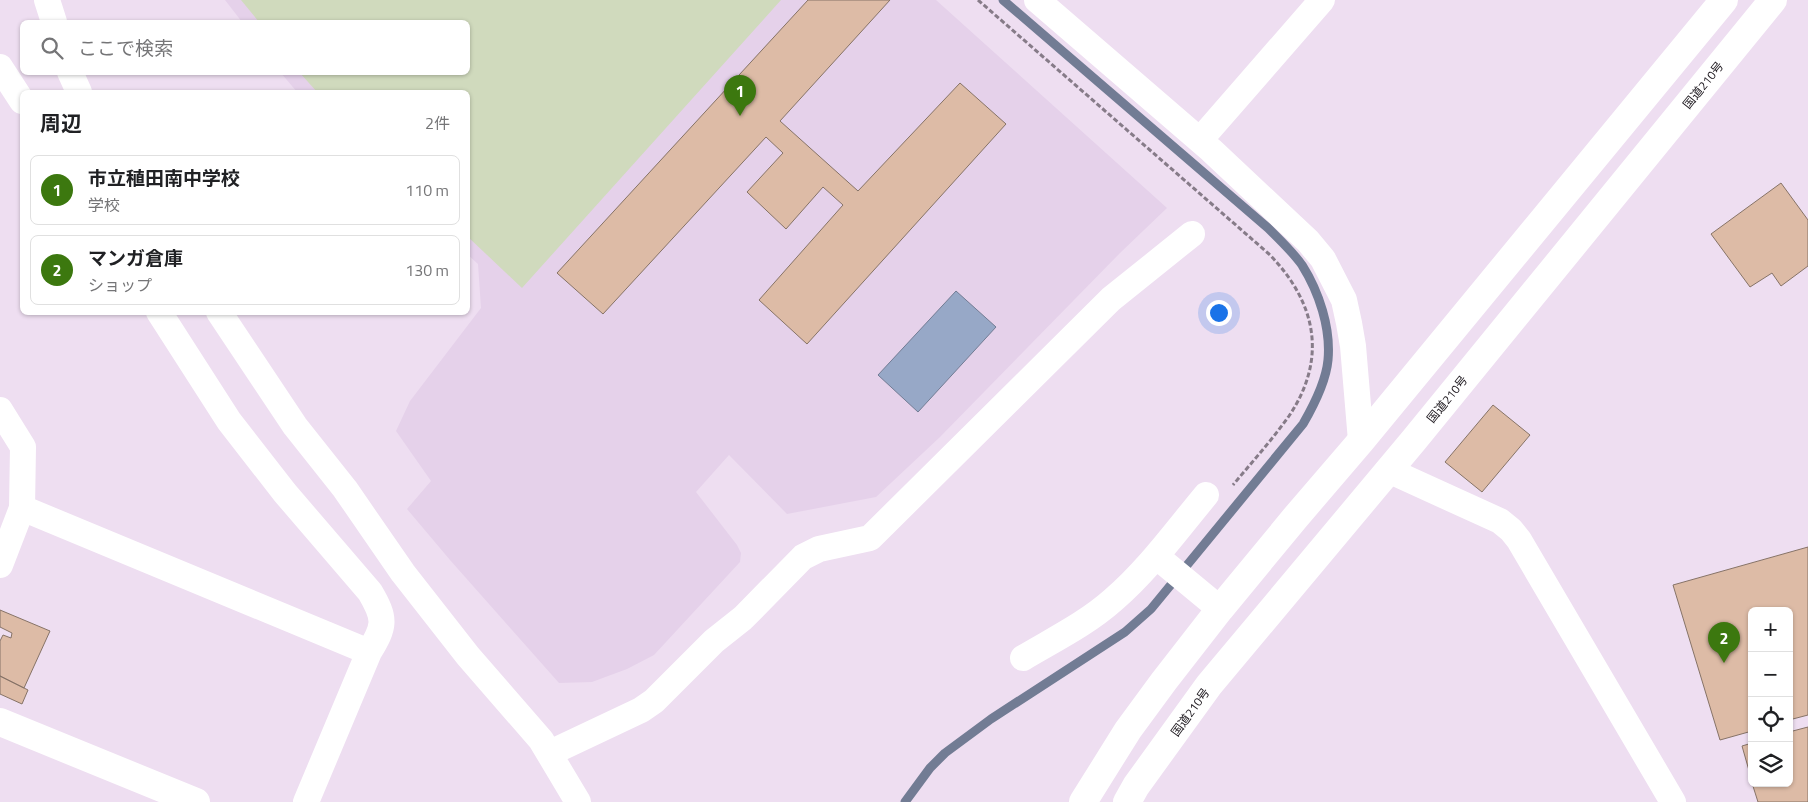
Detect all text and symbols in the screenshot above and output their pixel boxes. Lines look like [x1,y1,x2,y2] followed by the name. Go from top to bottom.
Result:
[20,20,470,75] search box
[78,33,173,62] text: ここで検索
[38,34,66,62] icon: search
[1678,57,1728,113] street label: 国道210号
[724,75,756,116] pin: 1
[40,107,82,139] text: 周辺
[425,111,450,135] text: 2件
[88,163,240,192] text: 市立稙田南中学校
[53,178,61,202] text: 1
[405,178,449,202] text: 110 m
[88,193,120,217] text: 学校
[88,243,183,272] text: マンガ倉庫
[53,258,61,282] text: 2
[405,258,449,282] text: 130 m
[88,273,152,297] text: ショップ
[1206,300,1232,326] your location
[1422,371,1472,427] street label: 国道210号
[1748,607,1793,787] map controls
[1748,607,1793,652] button: +
[1708,622,1740,663] pin: 2
[1748,652,1793,697] button: −
[1166,684,1214,740] street label: 国道210号
[1748,697,1793,742] button: locate
[1748,742,1793,787] button: layers

